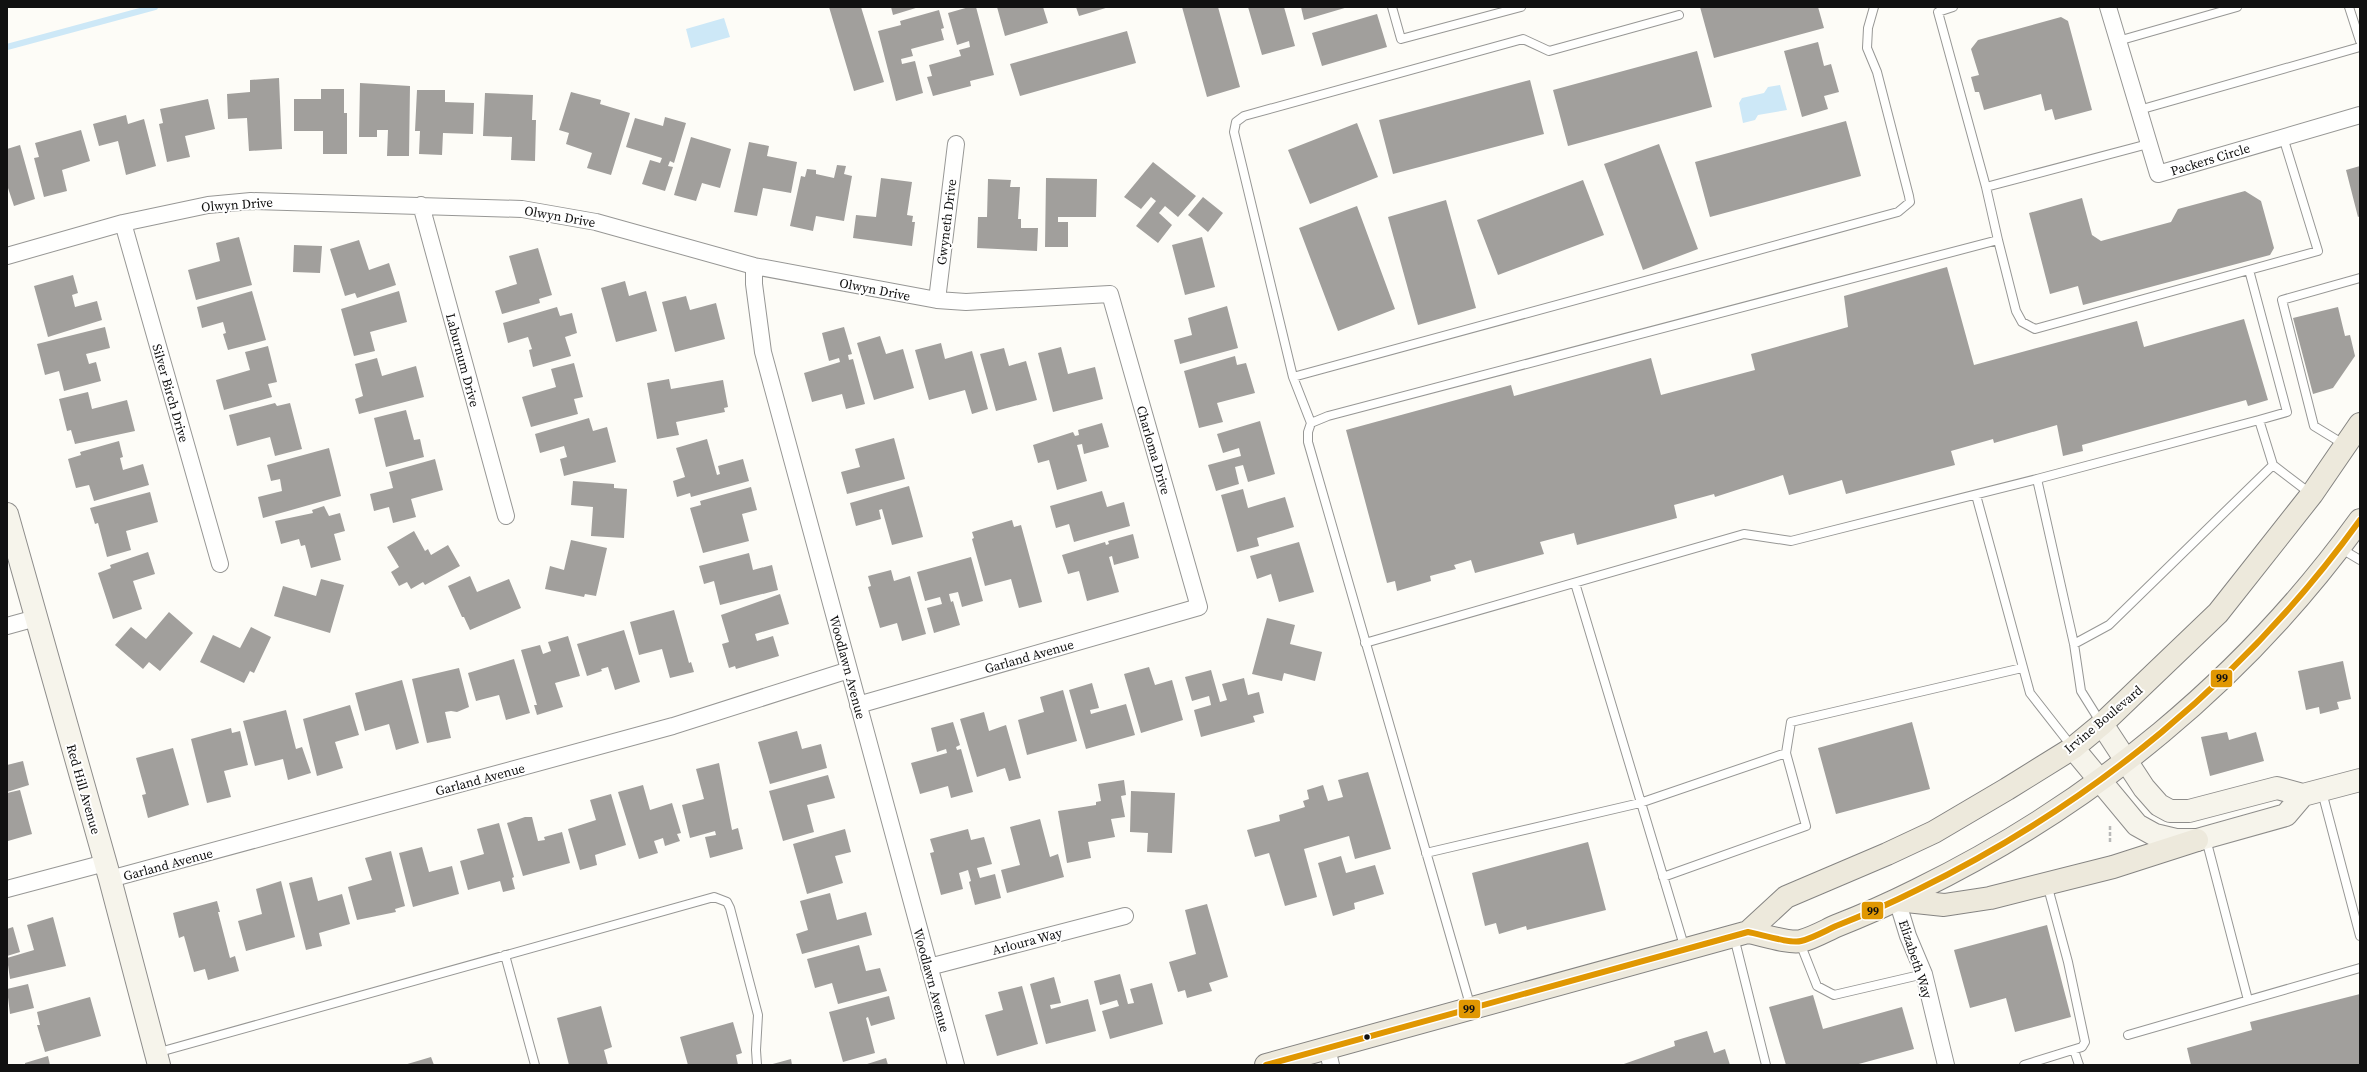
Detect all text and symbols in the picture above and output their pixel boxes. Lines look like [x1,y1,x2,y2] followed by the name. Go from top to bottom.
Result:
[2168,139,2252,180] street label: Packers Circle
[933,178,960,266] street label: Gwyneth Drive
[201,193,274,215] street label: Olwyn Drive
[523,202,597,231] street label: Olwyn Drive
[838,274,912,305] street label: Olwyn Drive
[442,311,483,409] street label: Laburnum Drive
[148,342,193,445] street label: Silver Birch Drive
[1133,404,1174,497] street label: Charloma Drive
[825,613,870,721] street label: Woodlawn Avenue
[983,636,1076,677] street label: Garland Avenue
[2210,669,2233,688] line badge: 99
[2216,671,2228,686] text: 99
[2061,681,2147,757] street label: Irvine Boulevard
[63,742,105,837] street label: Red Hill Avenue
[433,759,527,800] street label: Garland Avenue
[121,844,215,885] street label: Garland Avenue
[1861,901,1884,920] line badge: 99
[1867,904,1879,919] text: 99
[1895,918,1936,1001] street label: Elizabeth Way
[990,924,1064,959] street label: Arloura Way
[909,926,954,1034] street label: Woodlawn Avenue
[1458,999,1481,1019] line badge: 99
[1463,1002,1475,1017] text: 99
[1362,1032,1372,1042] unlabelled marker

